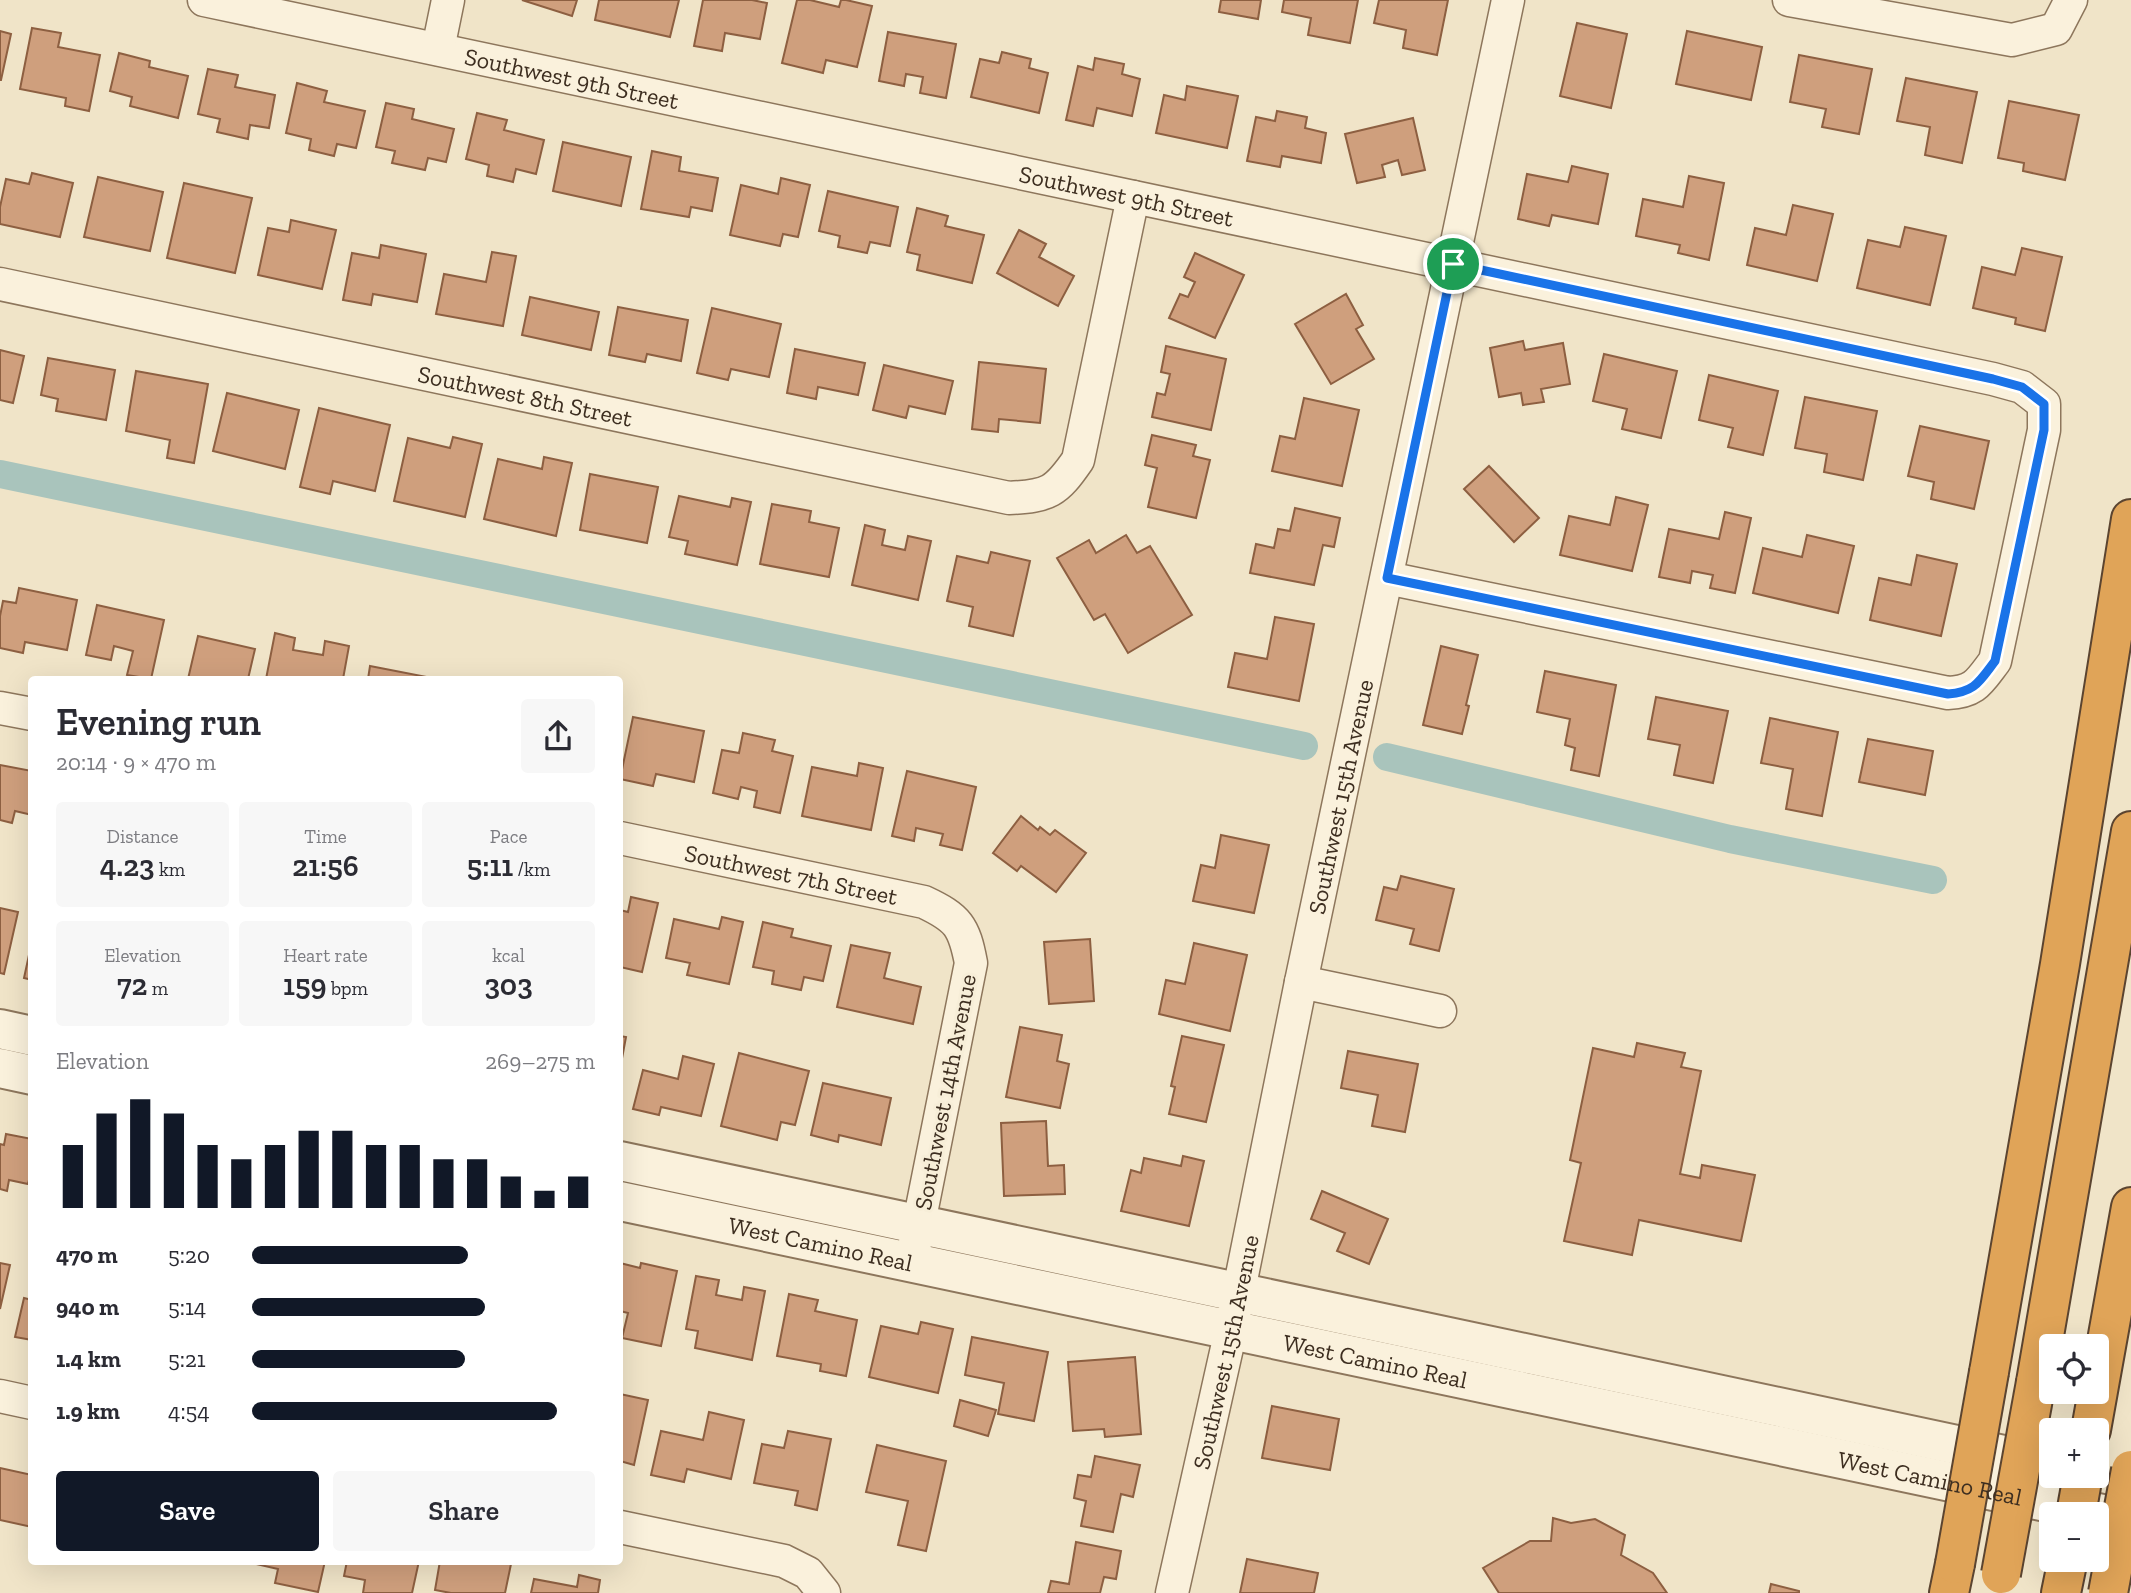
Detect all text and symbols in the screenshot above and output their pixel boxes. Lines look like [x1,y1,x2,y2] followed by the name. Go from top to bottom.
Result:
[462,41,682,115] street label: Southwest 9th Street
[1017,159,1236,232] street label: Southwest 9th Street
[1423,234,1483,294] pin
[1434,245,1472,283] icon: arrive
[415,359,635,432] street label: Southwest 8th Street
[1301,677,1379,917] street label: Southwest 15th Avenue
[56,699,261,745] text: Evening run
[521,699,595,773] button: share
[56,748,216,776] text: 20:14 · 9 × 470 m
[107,825,178,848] text: Distance
[304,825,347,848] text: Time
[490,825,527,848] text: Pace
[682,838,900,911] street label: Southwest 7th Street
[100,848,155,884] text: 4.23
[292,848,359,884] text: 21:56
[467,848,513,884] text: 5:11
[155,858,185,881] text: km
[513,858,550,881] text: /km
[104,944,181,967] text: Elevation
[283,944,368,967] text: Heart rate
[492,944,525,967] text: kcal
[117,967,147,1003] text: 72
[283,967,327,1003] text: 159
[484,967,533,1003] text: 303
[908,972,982,1212] street label: Southwest 14th Avenue
[147,977,168,1000] text: m
[327,977,368,1000] text: bpm
[56,1047,149,1075] text: Elevation
[485,1047,595,1075] text: 269–275 m
[726,1210,915,1277] street label: West Camino Real
[1186,1232,1264,1472] street label: Southwest 15th Avenue
[56,1241,118,1269] text: 470 m
[168,1241,210,1269] text: 5:20
[56,1293,119,1321] text: 940 m
[168,1293,206,1321] text: 5:14
[1281,1327,1470,1394] street label: West Camino Real
[2039,1334,2109,1572] map controls
[2039,1334,2109,1404] button: locate
[56,1345,121,1373] text: 1.4 km
[168,1345,206,1373] text: 5:21
[56,1397,120,1425] text: 1.9 km
[168,1397,210,1425] text: 4:54
[2039,1418,2109,1488] button: +
[1835,1444,2025,1511] street label: West Camino Real
[56,1471,319,1551] button: Save
[333,1471,595,1551] button: Share
[2039,1502,2109,1572] button: −

